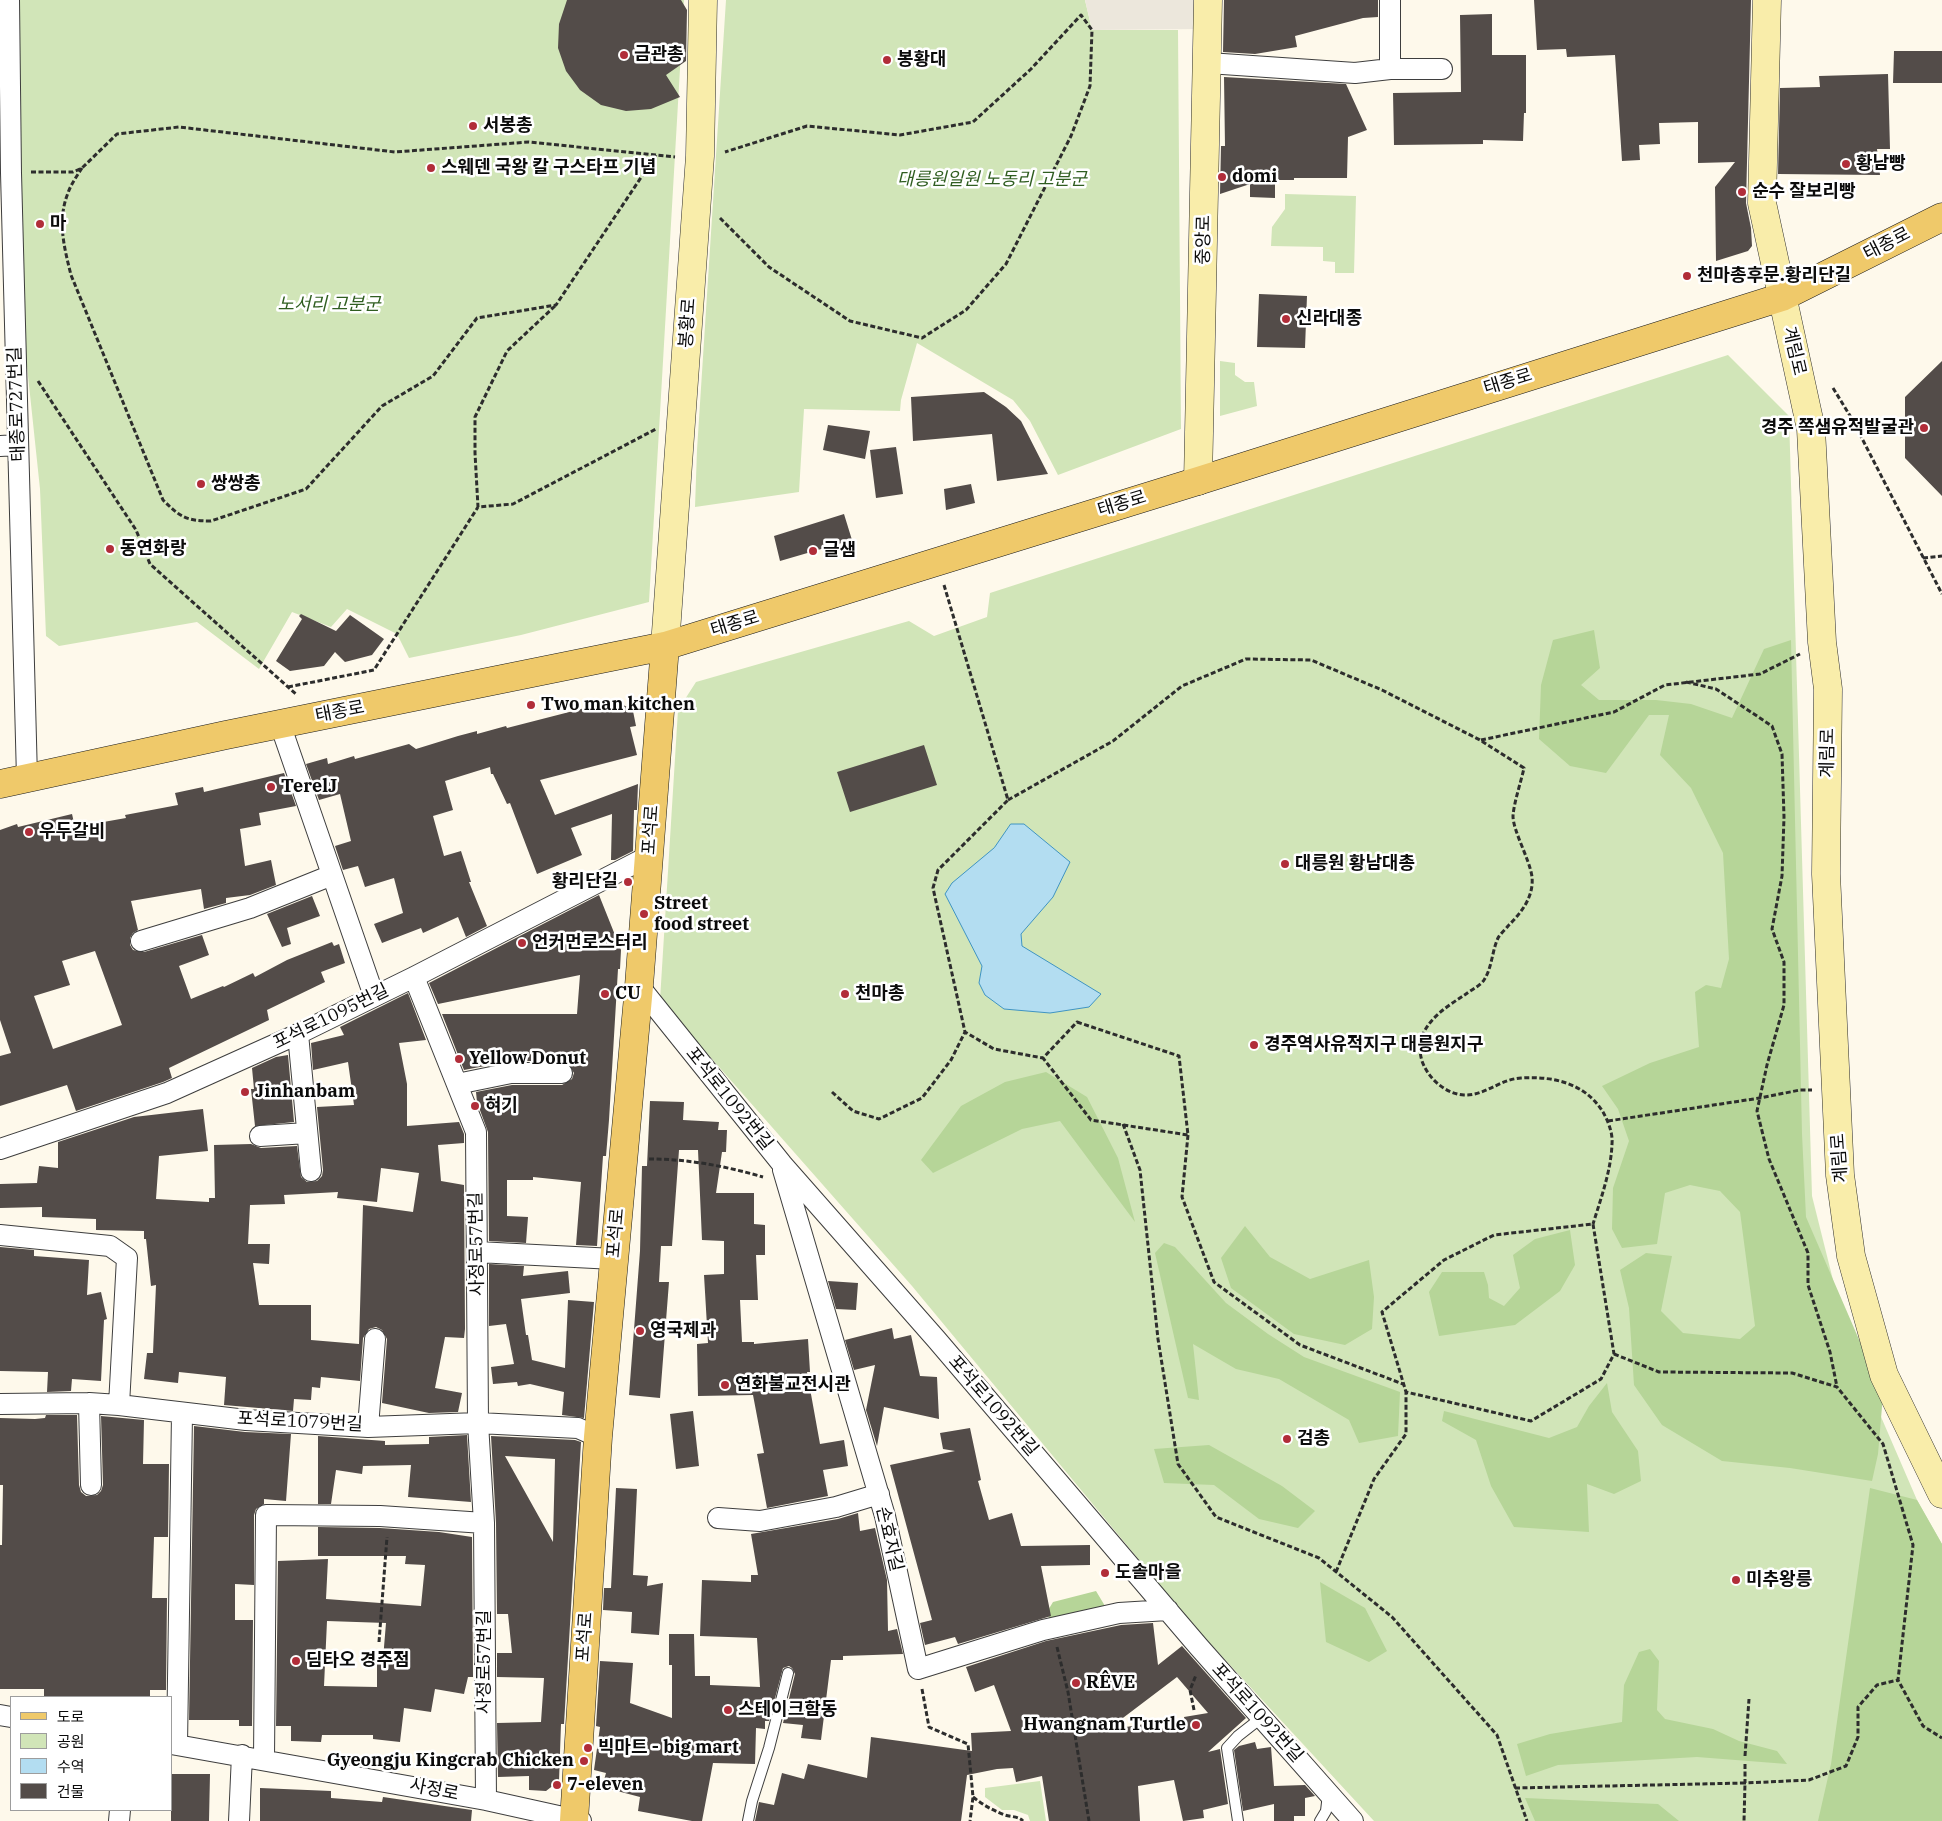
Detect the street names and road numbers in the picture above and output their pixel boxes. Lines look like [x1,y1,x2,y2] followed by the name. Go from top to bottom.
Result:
[1193,215,1215,265] street label: 중앙로
[1860,223,1914,265] street label: 태종로
[675,297,701,349] street label: 봉황로
[1778,324,1810,378] street label: 계림로
[4,346,30,462] street label: 태종로727번길
[1481,364,1535,400] street label: 태종로
[1095,486,1149,522] street label: 태종로
[708,606,762,642] street label: 태종로
[314,697,366,727] street label: 태종로
[1817,728,1839,778] street label: 계림로
[638,804,664,856] street label: 포석로
[270,980,392,1054] street label: 포석로1095번길
[681,1043,777,1155] street label: 포석로1092번길
[1827,1132,1853,1184] street label: 계림로
[465,1192,489,1296] street label: 사정로57번길
[603,1207,629,1259] street label: 포석로
[944,1351,1042,1461] street label: 포석로1092번길
[237,1408,363,1436] street label: 포석로1079번길
[871,1504,907,1574] street label: 손효자길
[474,1610,496,1714] street label: 사정로57번길
[572,1611,598,1663] street label: 포석로
[1207,1659,1307,1767] street label: 포석로1092번길
[408,1775,460,1805] street label: 사정로

